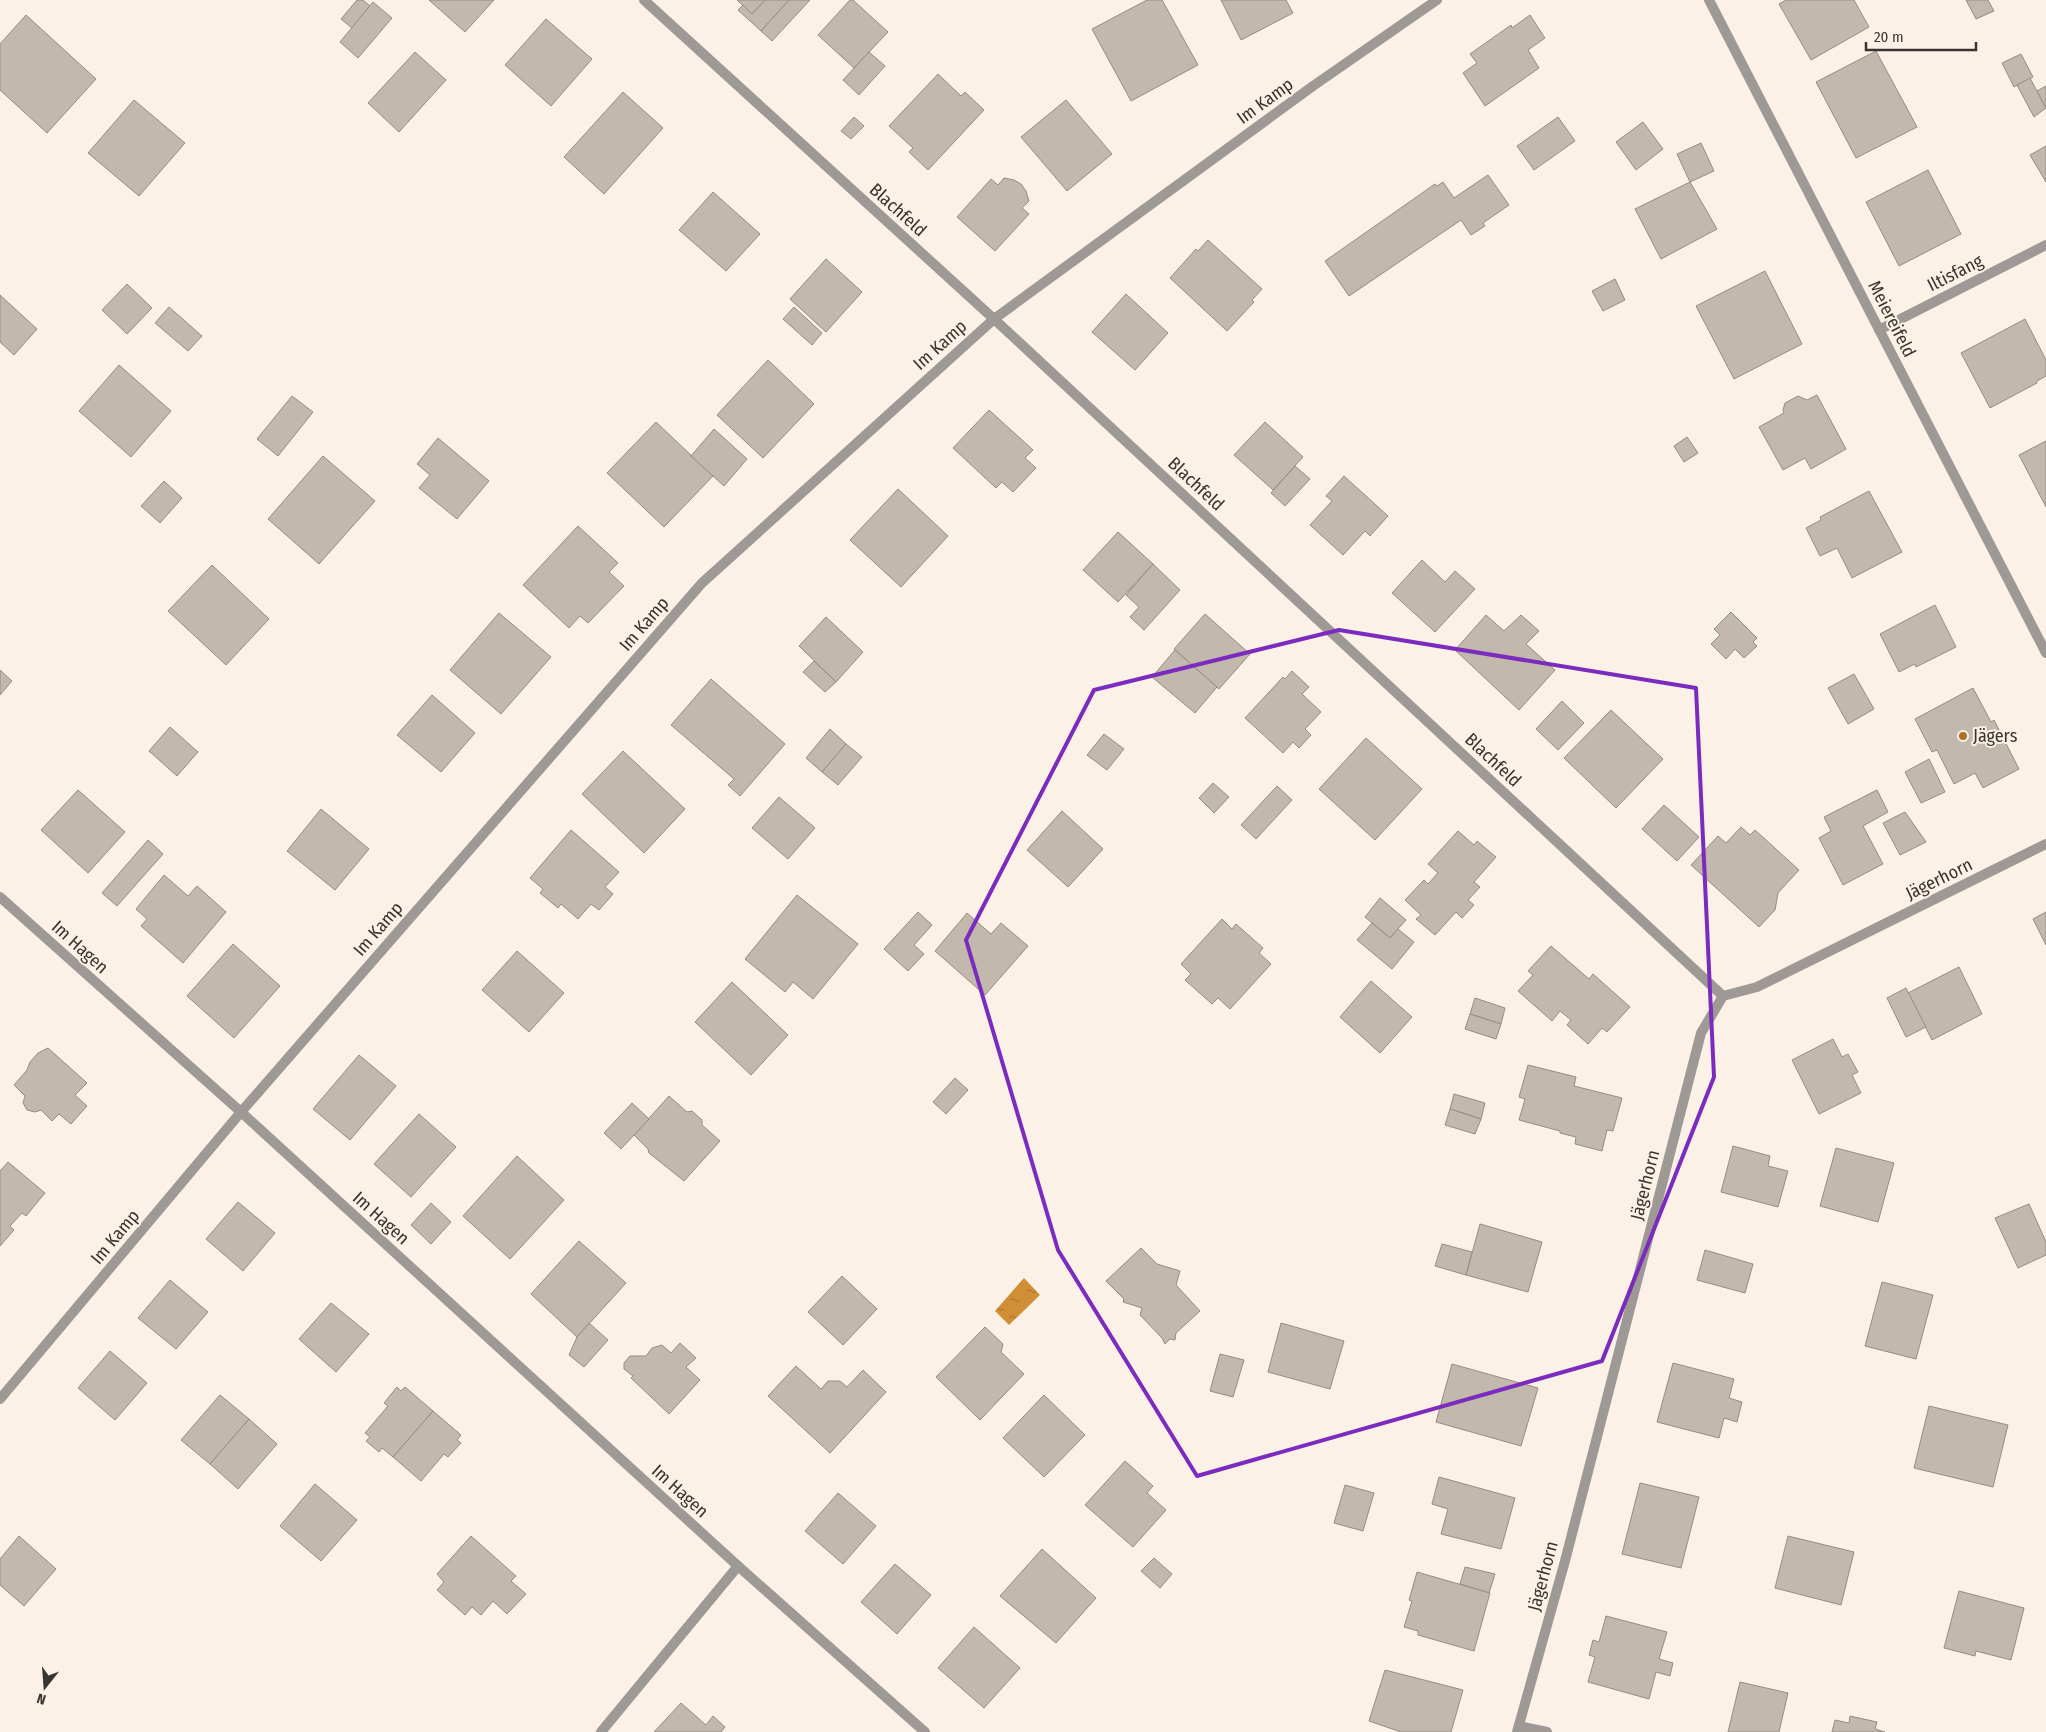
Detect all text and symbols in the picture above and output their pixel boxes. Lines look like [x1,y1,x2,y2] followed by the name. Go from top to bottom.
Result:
[1866,20,1976,52] scale bar
[1874,28,1904,46] text: 20 m
[1232,73,1298,129] street label: Im Kamp
[865,179,931,241] street label: Blachfeld
[1924,249,1987,296] street label: Iltisfang
[1863,277,1921,361] street label: Meiereifeld
[909,315,971,375] street label: Im Kamp
[1163,452,1229,516] street label: Blachfeld
[615,592,673,656] street label: Im Kamp
[1973,725,2018,747] place label: Jägers
[1460,728,1526,792] street label: Blachfeld
[1957,730,1969,742] marker: Jägers
[1902,853,1976,905] street label: Jägerhorn
[349,897,407,961] street label: Im Kamp
[47,916,113,978] street label: Im Hagen
[1626,1148,1664,1222] street label: Jägerhorn
[348,1187,414,1249] street label: Im Hagen
[86,1205,144,1269] street label: Im Kamp
[647,1460,713,1522] street label: Im Hagen
[1523,1539,1563,1613] street label: Jägerhorn
[20,1662,70,1712] north arrow
[35,1690,48,1708] text: N

